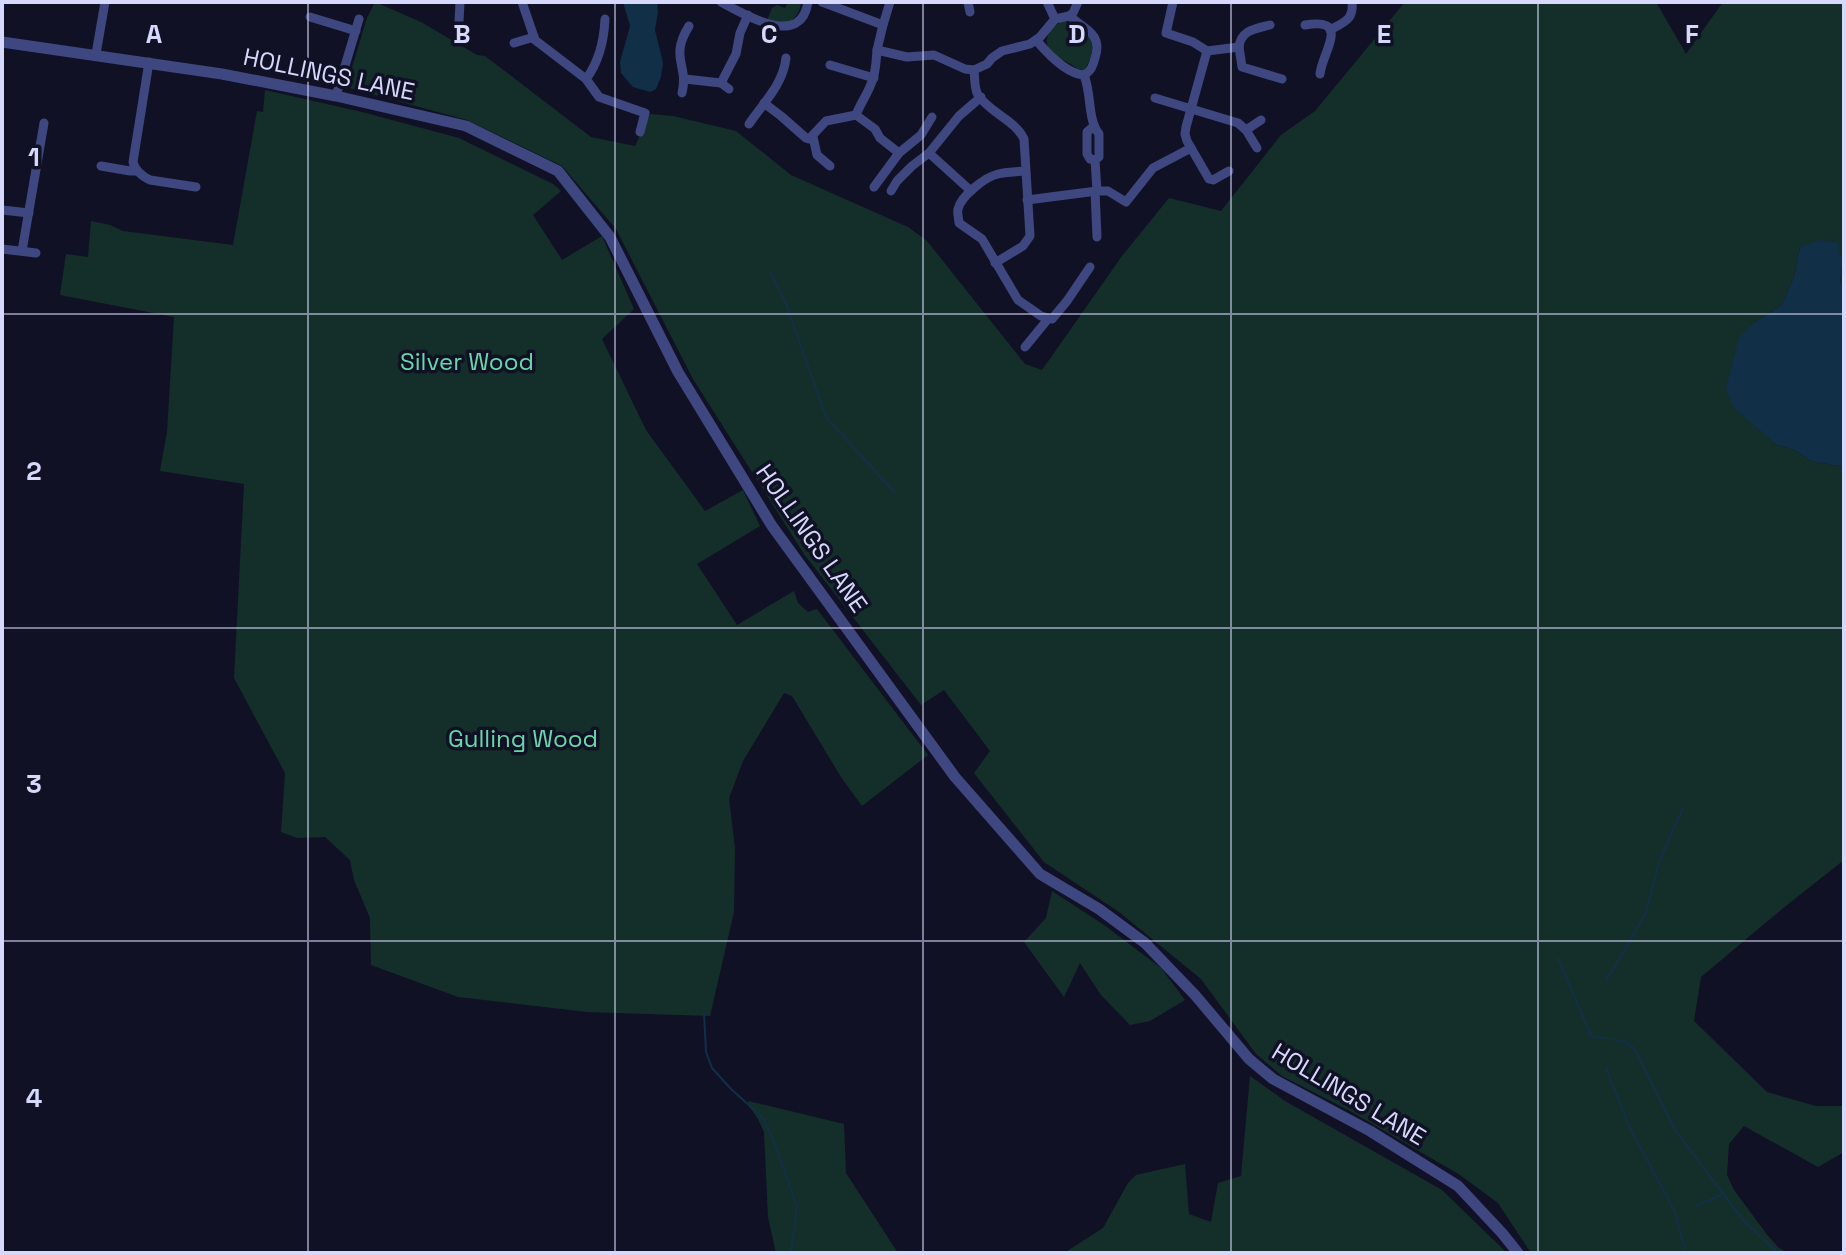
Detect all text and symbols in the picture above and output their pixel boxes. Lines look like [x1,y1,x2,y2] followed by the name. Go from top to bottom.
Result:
[146,17,163,51] text: A
[453,17,471,51] text: B
[761,17,777,51] text: C
[1068,17,1086,51] text: D
[1377,17,1391,51] text: E
[1685,17,1699,51] text: F
[241,41,417,107] street label: HOLLINGS LANE
[28,140,40,174] text: 1
[400,346,534,377] park label: Silver Wood
[26,454,42,488] text: 2
[749,458,875,618] street label: HOLLINGS LANE
[448,723,598,754] park label: Gulling Wood
[26,767,42,801] text: 3
[1266,1036,1432,1152] street label: HOLLINGS LANE
[26,1081,42,1115] text: 4

